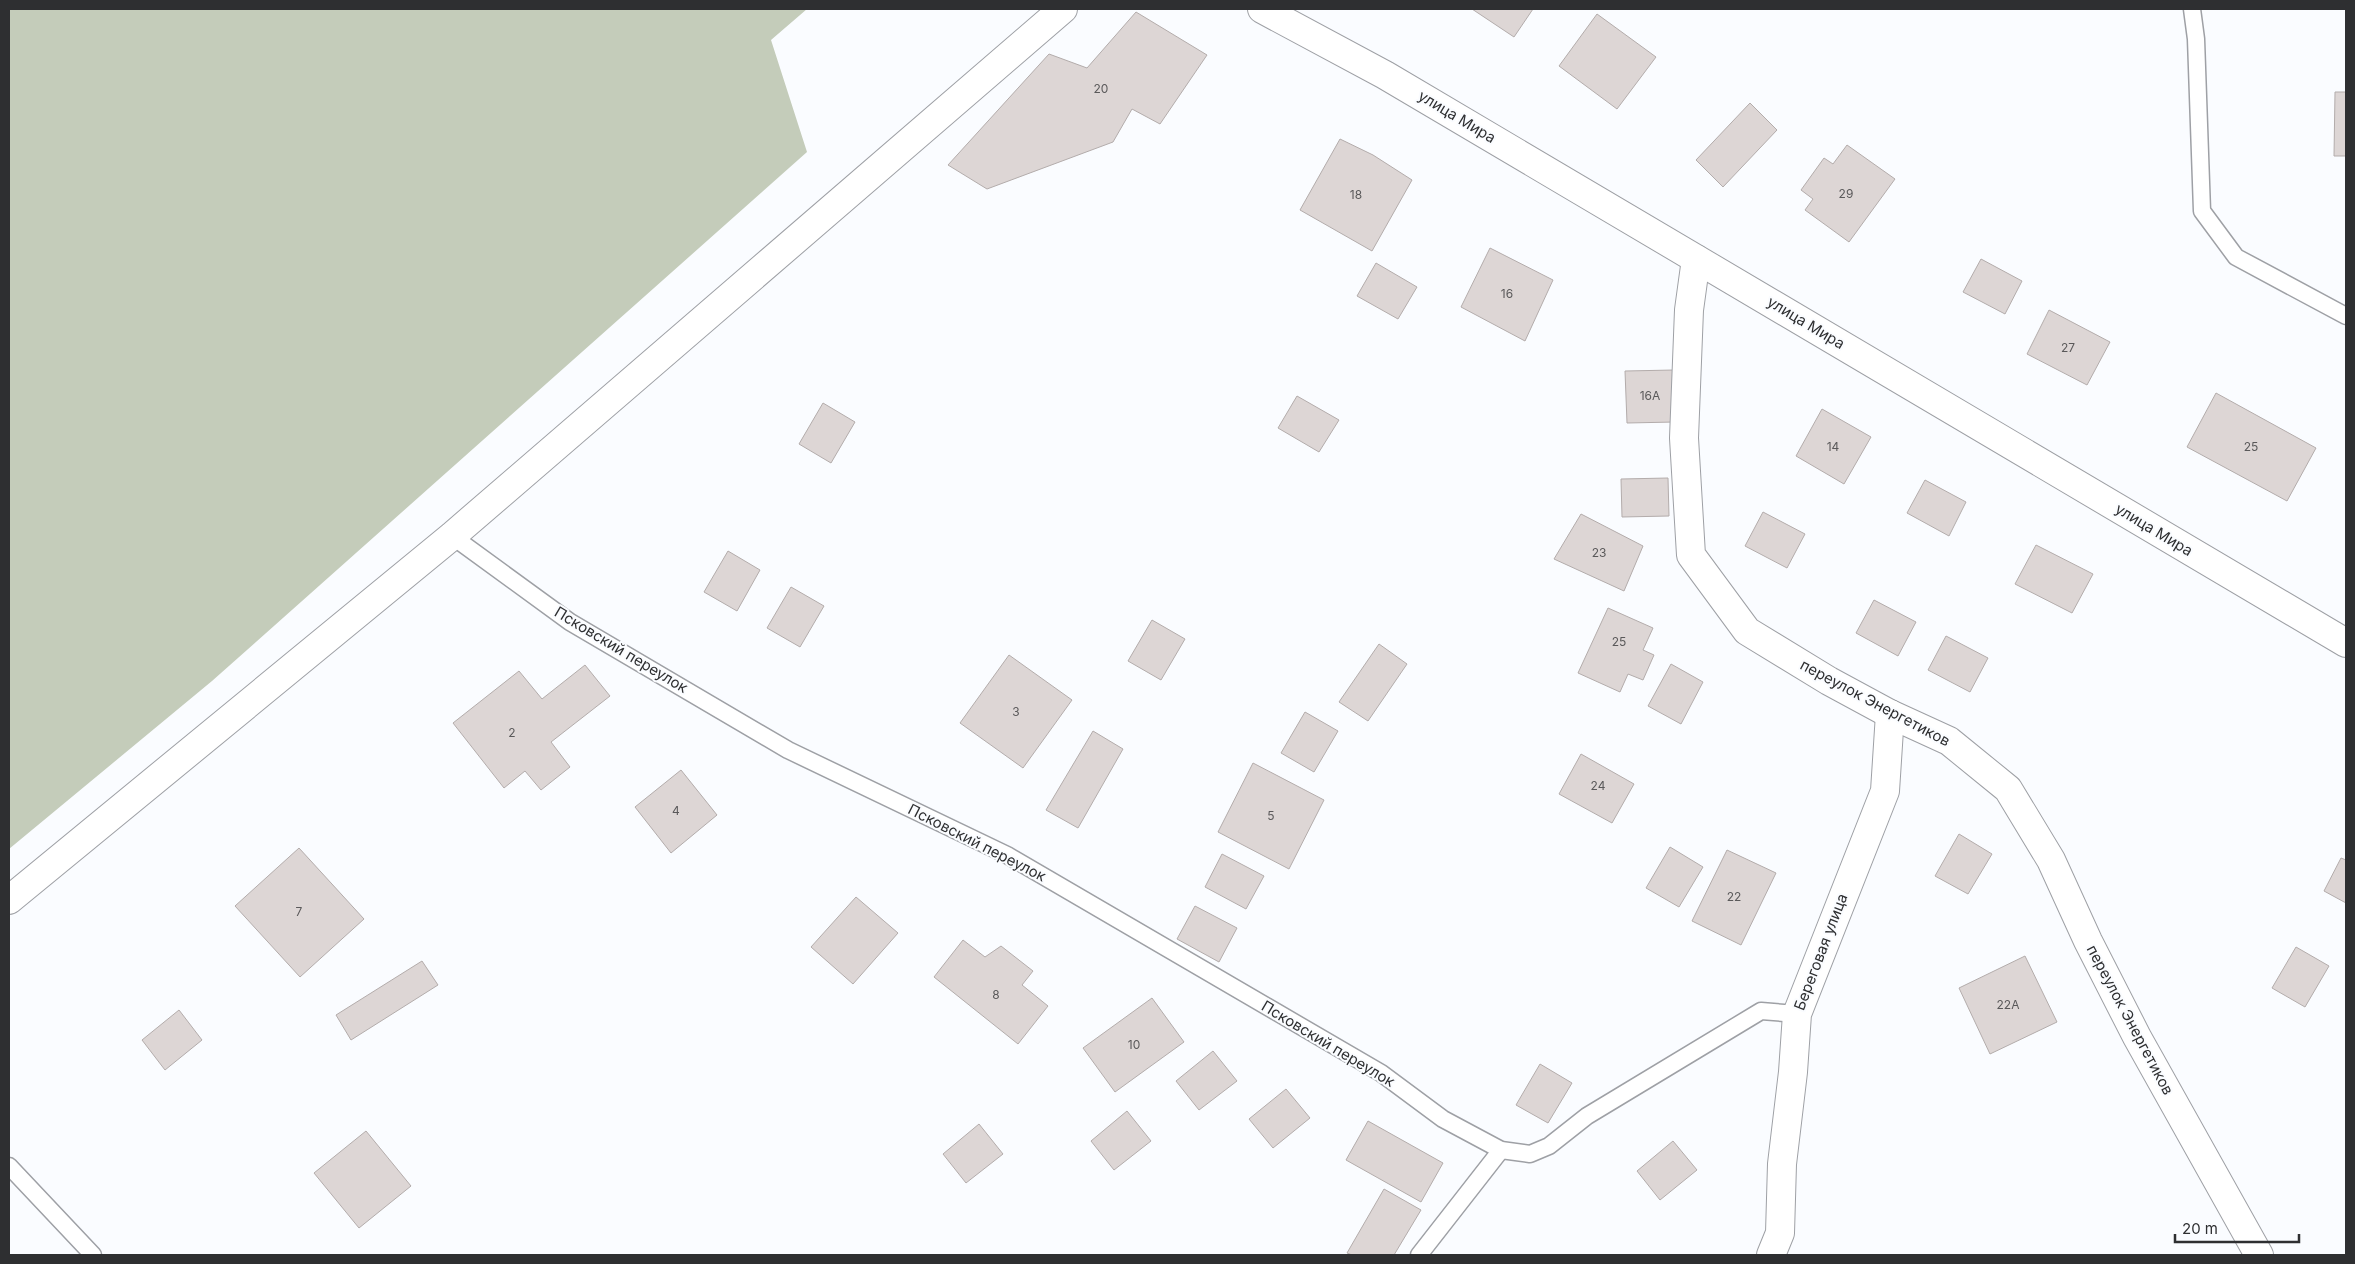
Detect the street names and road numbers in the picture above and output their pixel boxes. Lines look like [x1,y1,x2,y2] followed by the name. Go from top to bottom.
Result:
[1415,86,1499,147] street label: улица Мира
[1764,292,1848,353] street label: улица Мира
[2112,499,2196,560] street label: улица Мира
[551,602,691,697] street label: Псковский переулок
[1797,655,1953,750] street label: переулок Энергетиков
[905,800,1049,886] street label: Псковский переулок
[1789,891,1852,1013] street label: Береговая улица
[2083,942,2178,1098] street label: переулок Энергетиков
[1258,996,1398,1091] street label: Псковский переулок

